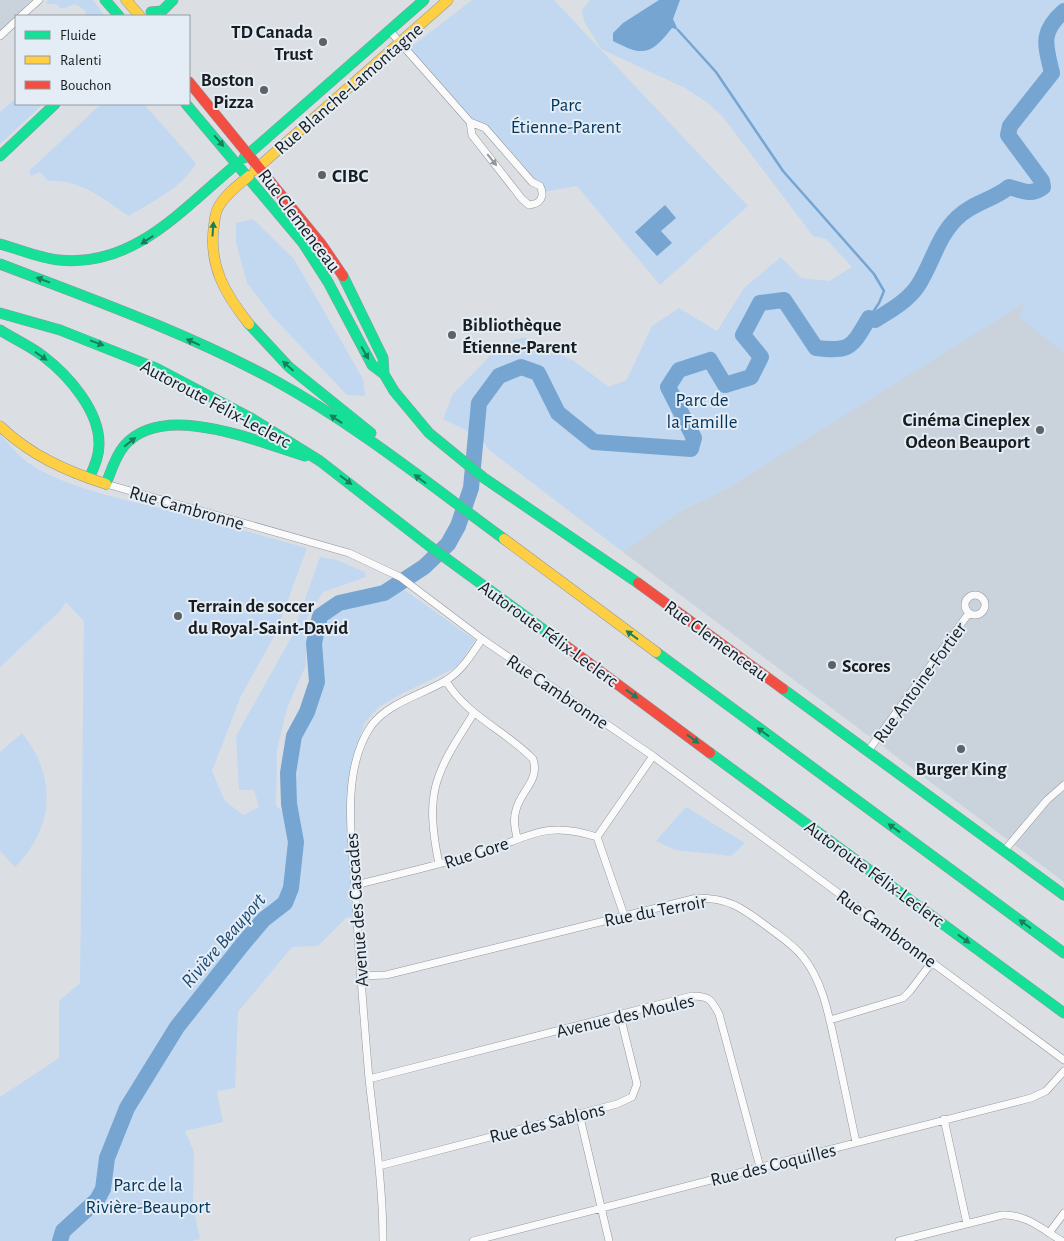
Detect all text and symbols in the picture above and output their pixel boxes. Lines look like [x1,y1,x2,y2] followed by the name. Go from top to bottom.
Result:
[15,15,190,105] legend
[271,20,427,158] street label: Rue Blanche-Lamontagne
[231,23,314,64] place label: TD Canada Trust
[60,28,96,43] text: Fluide
[317,36,329,48] marker: TD Canada Trust
[60,53,102,68] text: Ralenti
[201,71,254,112] place label: Boston Pizza
[60,78,111,93] text: Bouchon
[258,84,270,96] marker: Boston Pizza
[511,96,621,137] park label: Parc Étienne-Parent
[213,135,225,147] one-way arrow
[486,153,498,165] one-way arrow
[254,166,344,276] street label: Rue Clemenceau
[332,167,368,186] place label: CIBC
[316,169,328,181] marker: CIBC
[209,221,217,237] one-way arrow
[140,235,154,244] one-way arrow
[35,276,50,283] one-way arrow
[462,316,578,357] place label: Bibliothèque Étienne-Parent
[446,329,458,341] marker: Bibliothèque Étienne-Parent
[186,338,200,346] one-way arrow
[89,340,104,347] one-way arrow
[360,347,369,360] one-way arrow
[34,351,48,361] one-way arrow
[137,357,294,452] street label: Autoroute Félix-Leclerc
[282,361,295,372] one-way arrow
[667,391,737,432] park label: Parc de la Famille
[902,411,1031,452] place label: Cinéma Cineplex Odeon Beauport
[329,414,342,424] one-way arrow
[1034,424,1046,436] marker: Cinéma Cineplex Odeon Beauport
[124,437,137,448] one-way arrow
[414,474,427,484] one-way arrow
[339,475,352,486] one-way arrow
[127,483,246,534] street label: Rue Cambronne
[475,577,621,691] street label: Autoroute Félix-Leclerc
[188,597,348,638] place label: Terrain de soccer du Royal-Saint-David
[661,597,772,685] street label: Rue Clemenceau
[172,610,184,622] marker: Terrain de soccer du Royal-Saint-David
[870,619,970,747] street label: Rue Antoine-Fortier
[626,630,639,641] one-way arrow
[503,651,612,733] street label: Rue Cambronne
[842,657,891,676] place label: Scores
[826,659,838,671] marker: Scores
[625,689,639,699] one-way arrow
[756,727,770,737] one-way arrow
[686,733,699,744] one-way arrow
[955,743,967,755] marker: Burger King
[916,760,1007,779] place label: Burger King
[801,817,947,931] street label: Autoroute Félix-Leclerc
[887,823,901,833] one-way arrow
[343,832,372,988] street label: Avenue des Cascades
[442,834,511,873] street label: Rue Gore
[833,887,940,972] street label: Rue Cambronne
[178,889,270,992] water label: Rivière Beauport
[603,892,708,931] street label: Rue du Terroir
[1019,919,1032,930] one-way arrow
[957,934,971,944] one-way arrow
[554,991,696,1042] street label: Avenue des Moules
[488,1100,607,1147] street label: Rue des Sablons
[709,1141,838,1190] street label: Rue des Coquilles
[86,1176,210,1217] park label: Parc de la Rivière-Beauport

